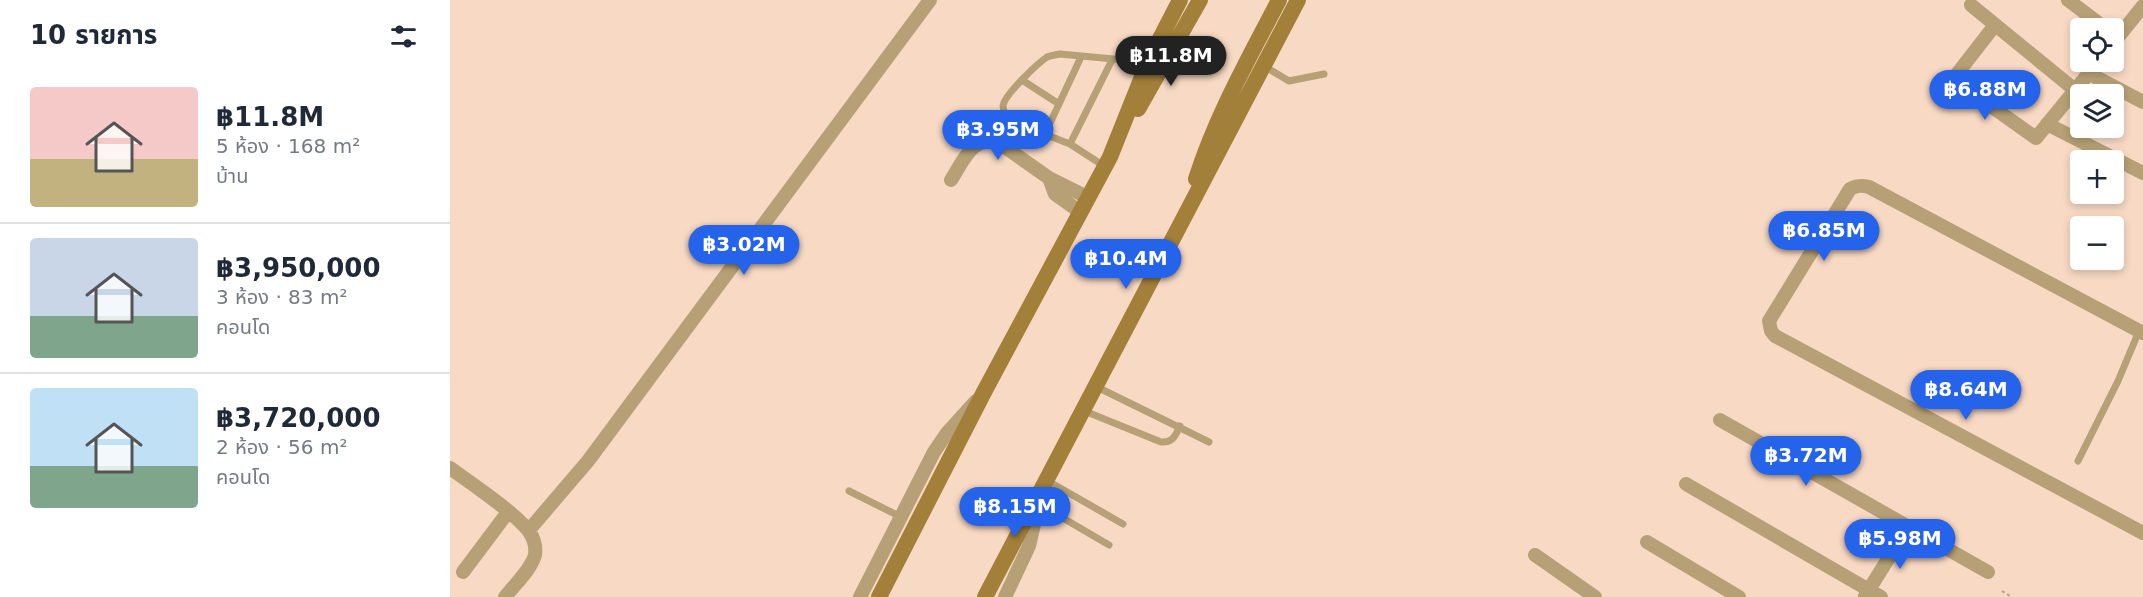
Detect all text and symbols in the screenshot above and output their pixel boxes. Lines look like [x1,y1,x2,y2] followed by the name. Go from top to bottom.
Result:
[2070,18,2124,270] map controls
[2070,18,2124,72] button: locate
[30,20,157,50] text: 10 รายการ
[387,20,420,53] icon: filters
[1122,36,1220,87] pin: ฿11.8M
[1129,43,1213,67] text: ฿11.8M
[1936,70,2034,121] pin: ฿6.88M
[1943,77,2027,101] text: ฿6.88M
[2070,84,2124,138] button: layers
[216,102,324,132] text: ฿11.8M
[949,110,1047,161] pin: ฿3.95M
[78,111,150,183] icon: home
[956,117,1040,141] text: ฿3.95M
[216,134,360,158] text: 5 ห้อง · 168 m²
[2070,150,2124,204] button: +
[216,164,248,188] text: บ้าน
[1775,211,1873,262] pin: ฿6.85M
[2070,216,2124,270] button: −
[1782,218,1866,242] text: ฿6.85M
[695,225,793,276] pin: ฿3.02M
[702,232,786,256] text: ฿3.02M
[1077,239,1175,290] pin: ฿10.4M
[1084,246,1168,270] text: ฿10.4M
[216,253,380,283] text: ฿3,950,000
[78,262,150,334] icon: home
[216,285,347,309] text: 3 ห้อง · 83 m²
[216,315,270,339] text: คอนโด
[1917,370,2015,421] pin: ฿8.64M
[1924,377,2008,401] text: ฿8.64M
[216,403,380,433] text: ฿3,720,000
[78,412,150,484] icon: home
[216,435,347,459] text: 2 ห้อง · 56 m²
[1757,436,1855,487] pin: ฿3.72M
[1764,443,1848,467] text: ฿3.72M
[216,465,270,489] text: คอนโด
[966,487,1064,538] pin: ฿8.15M
[973,494,1057,518] text: ฿8.15M
[1851,519,1949,570] pin: ฿5.98M
[1858,526,1942,550] text: ฿5.98M

